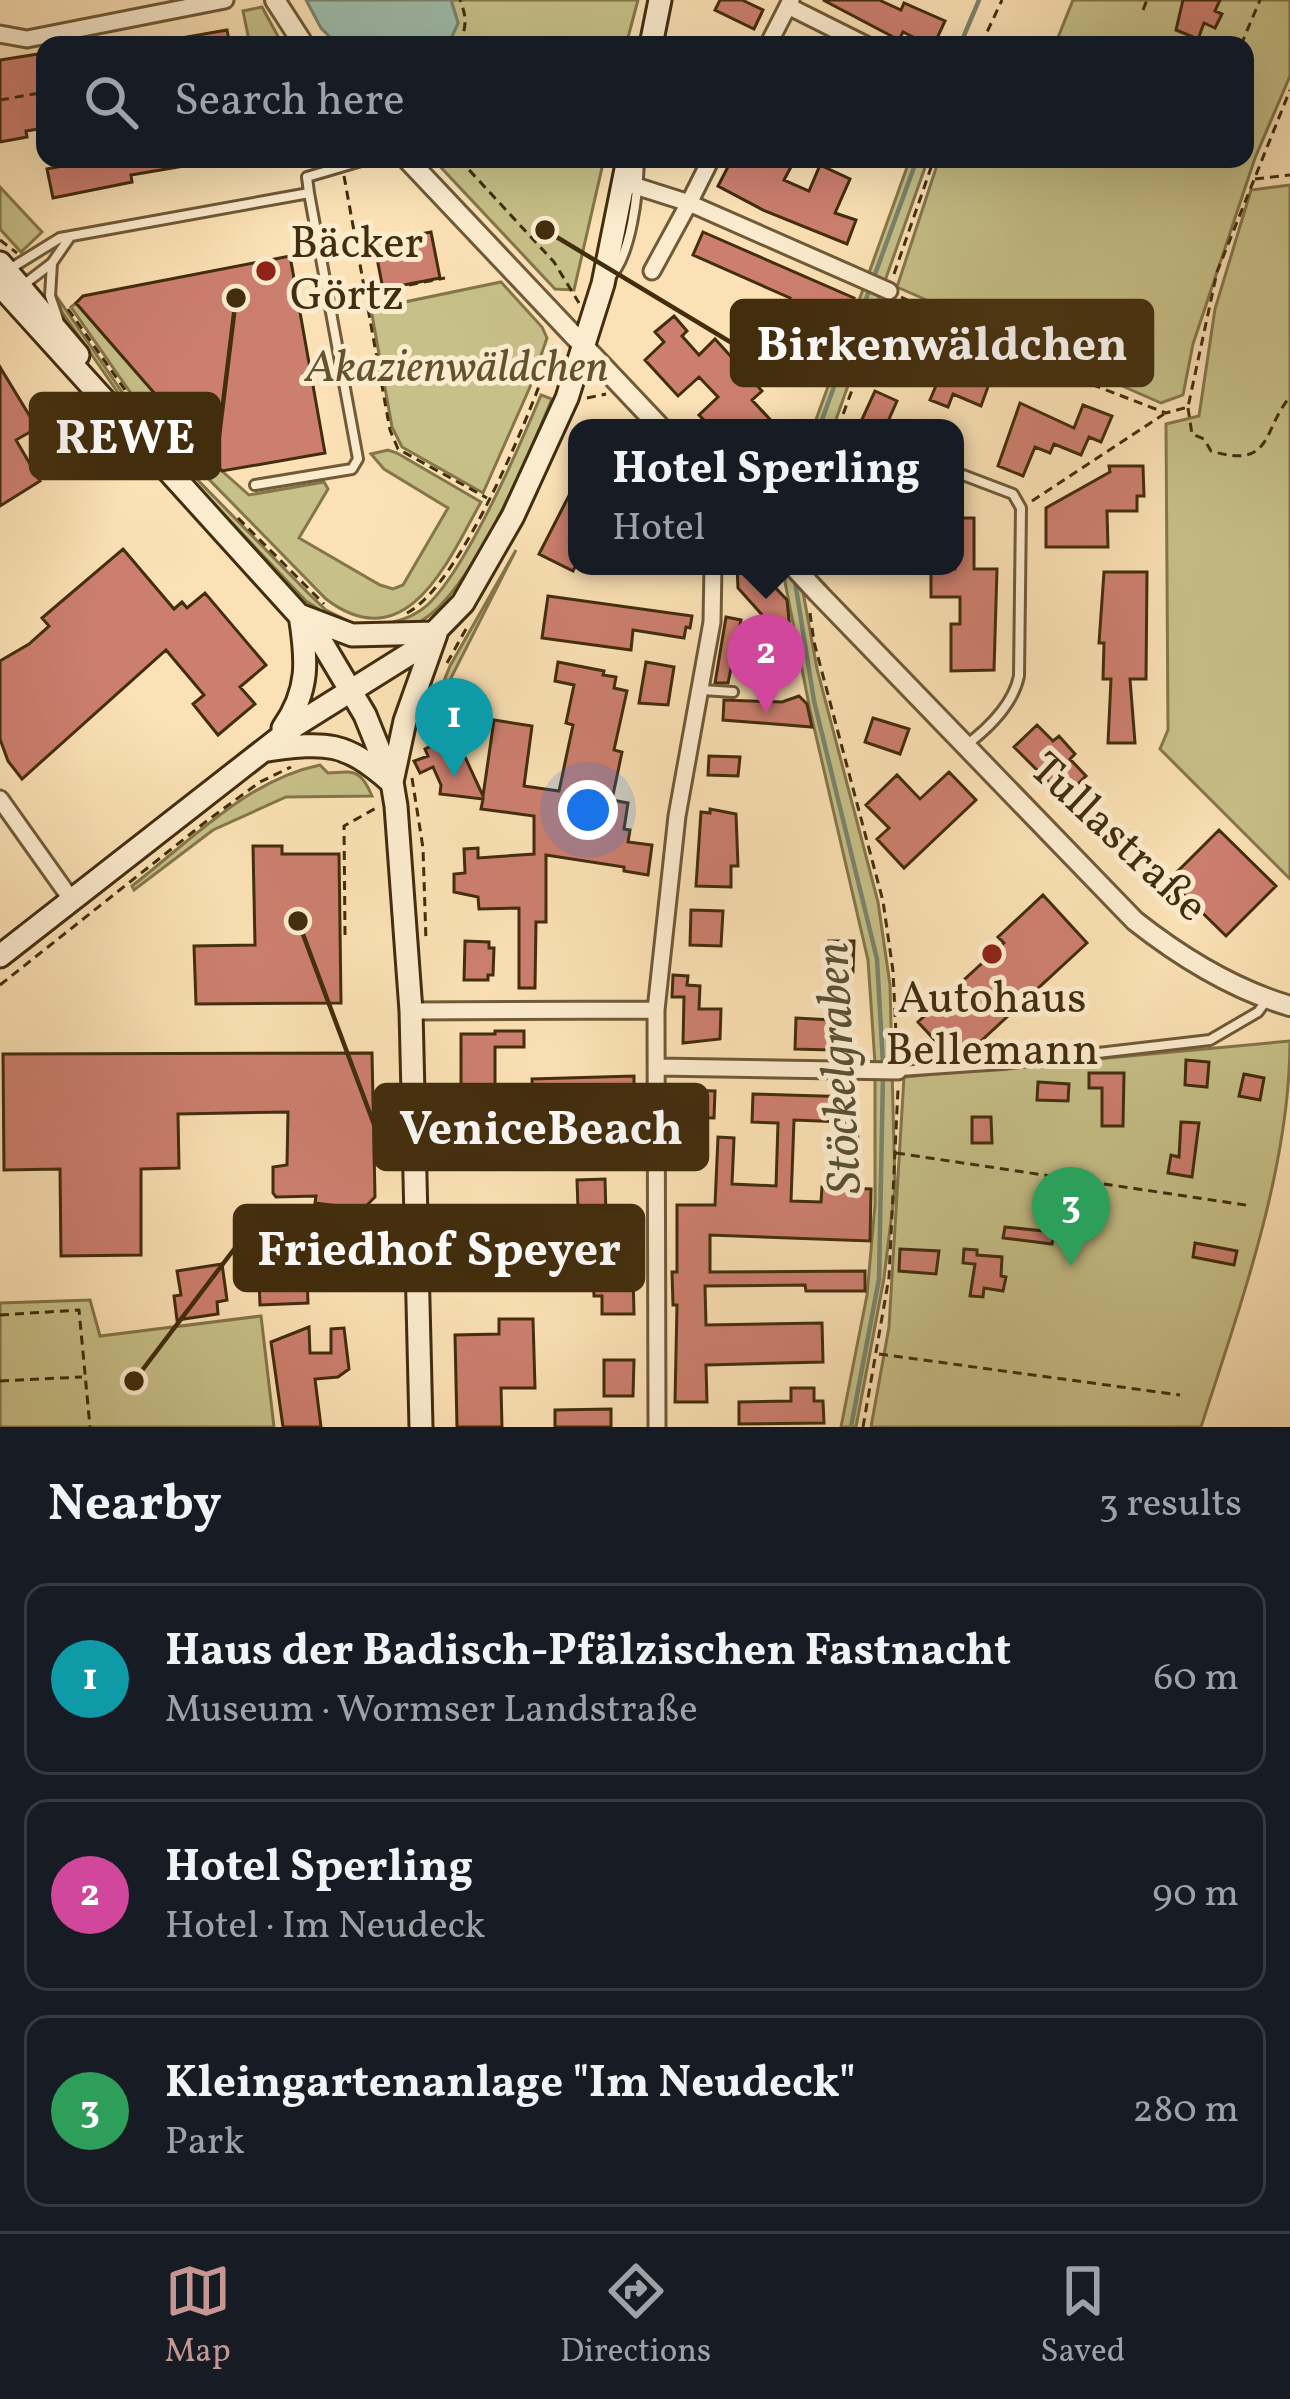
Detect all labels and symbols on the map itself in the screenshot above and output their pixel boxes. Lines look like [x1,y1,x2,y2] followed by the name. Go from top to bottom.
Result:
[290,214,423,329] place label: Bäcker Görtz
[253,258,279,284] marker: Bäcker Görtz
[732,301,1152,385] callout: Birkenwäldchen
[756,314,1128,381] text: Birkenwäldchen
[303,338,609,401] park label: Akazienwäldchen
[31,394,219,478] callout: REWE
[55,407,195,474] text: REWE
[727,614,805,713] pin: 2
[415,678,493,777] pin: 1
[1014,740,1220,938] street label: Tullastraße
[558,780,618,840] your location
[801,940,881,1196] water label: Stöckelgraben
[979,941,1005,967] marker: Autohaus Bellemann
[885,969,1099,1084] place label: Autohaus Bellemann
[375,1085,707,1169] callout: VeniceBeach
[399,1098,683,1165] text: VeniceBeach
[1032,1167,1110,1266] pin: 3
[235,1206,643,1290] callout: Friedhof Speyer
[257,1219,621,1286] text: Friedhof Speyer

